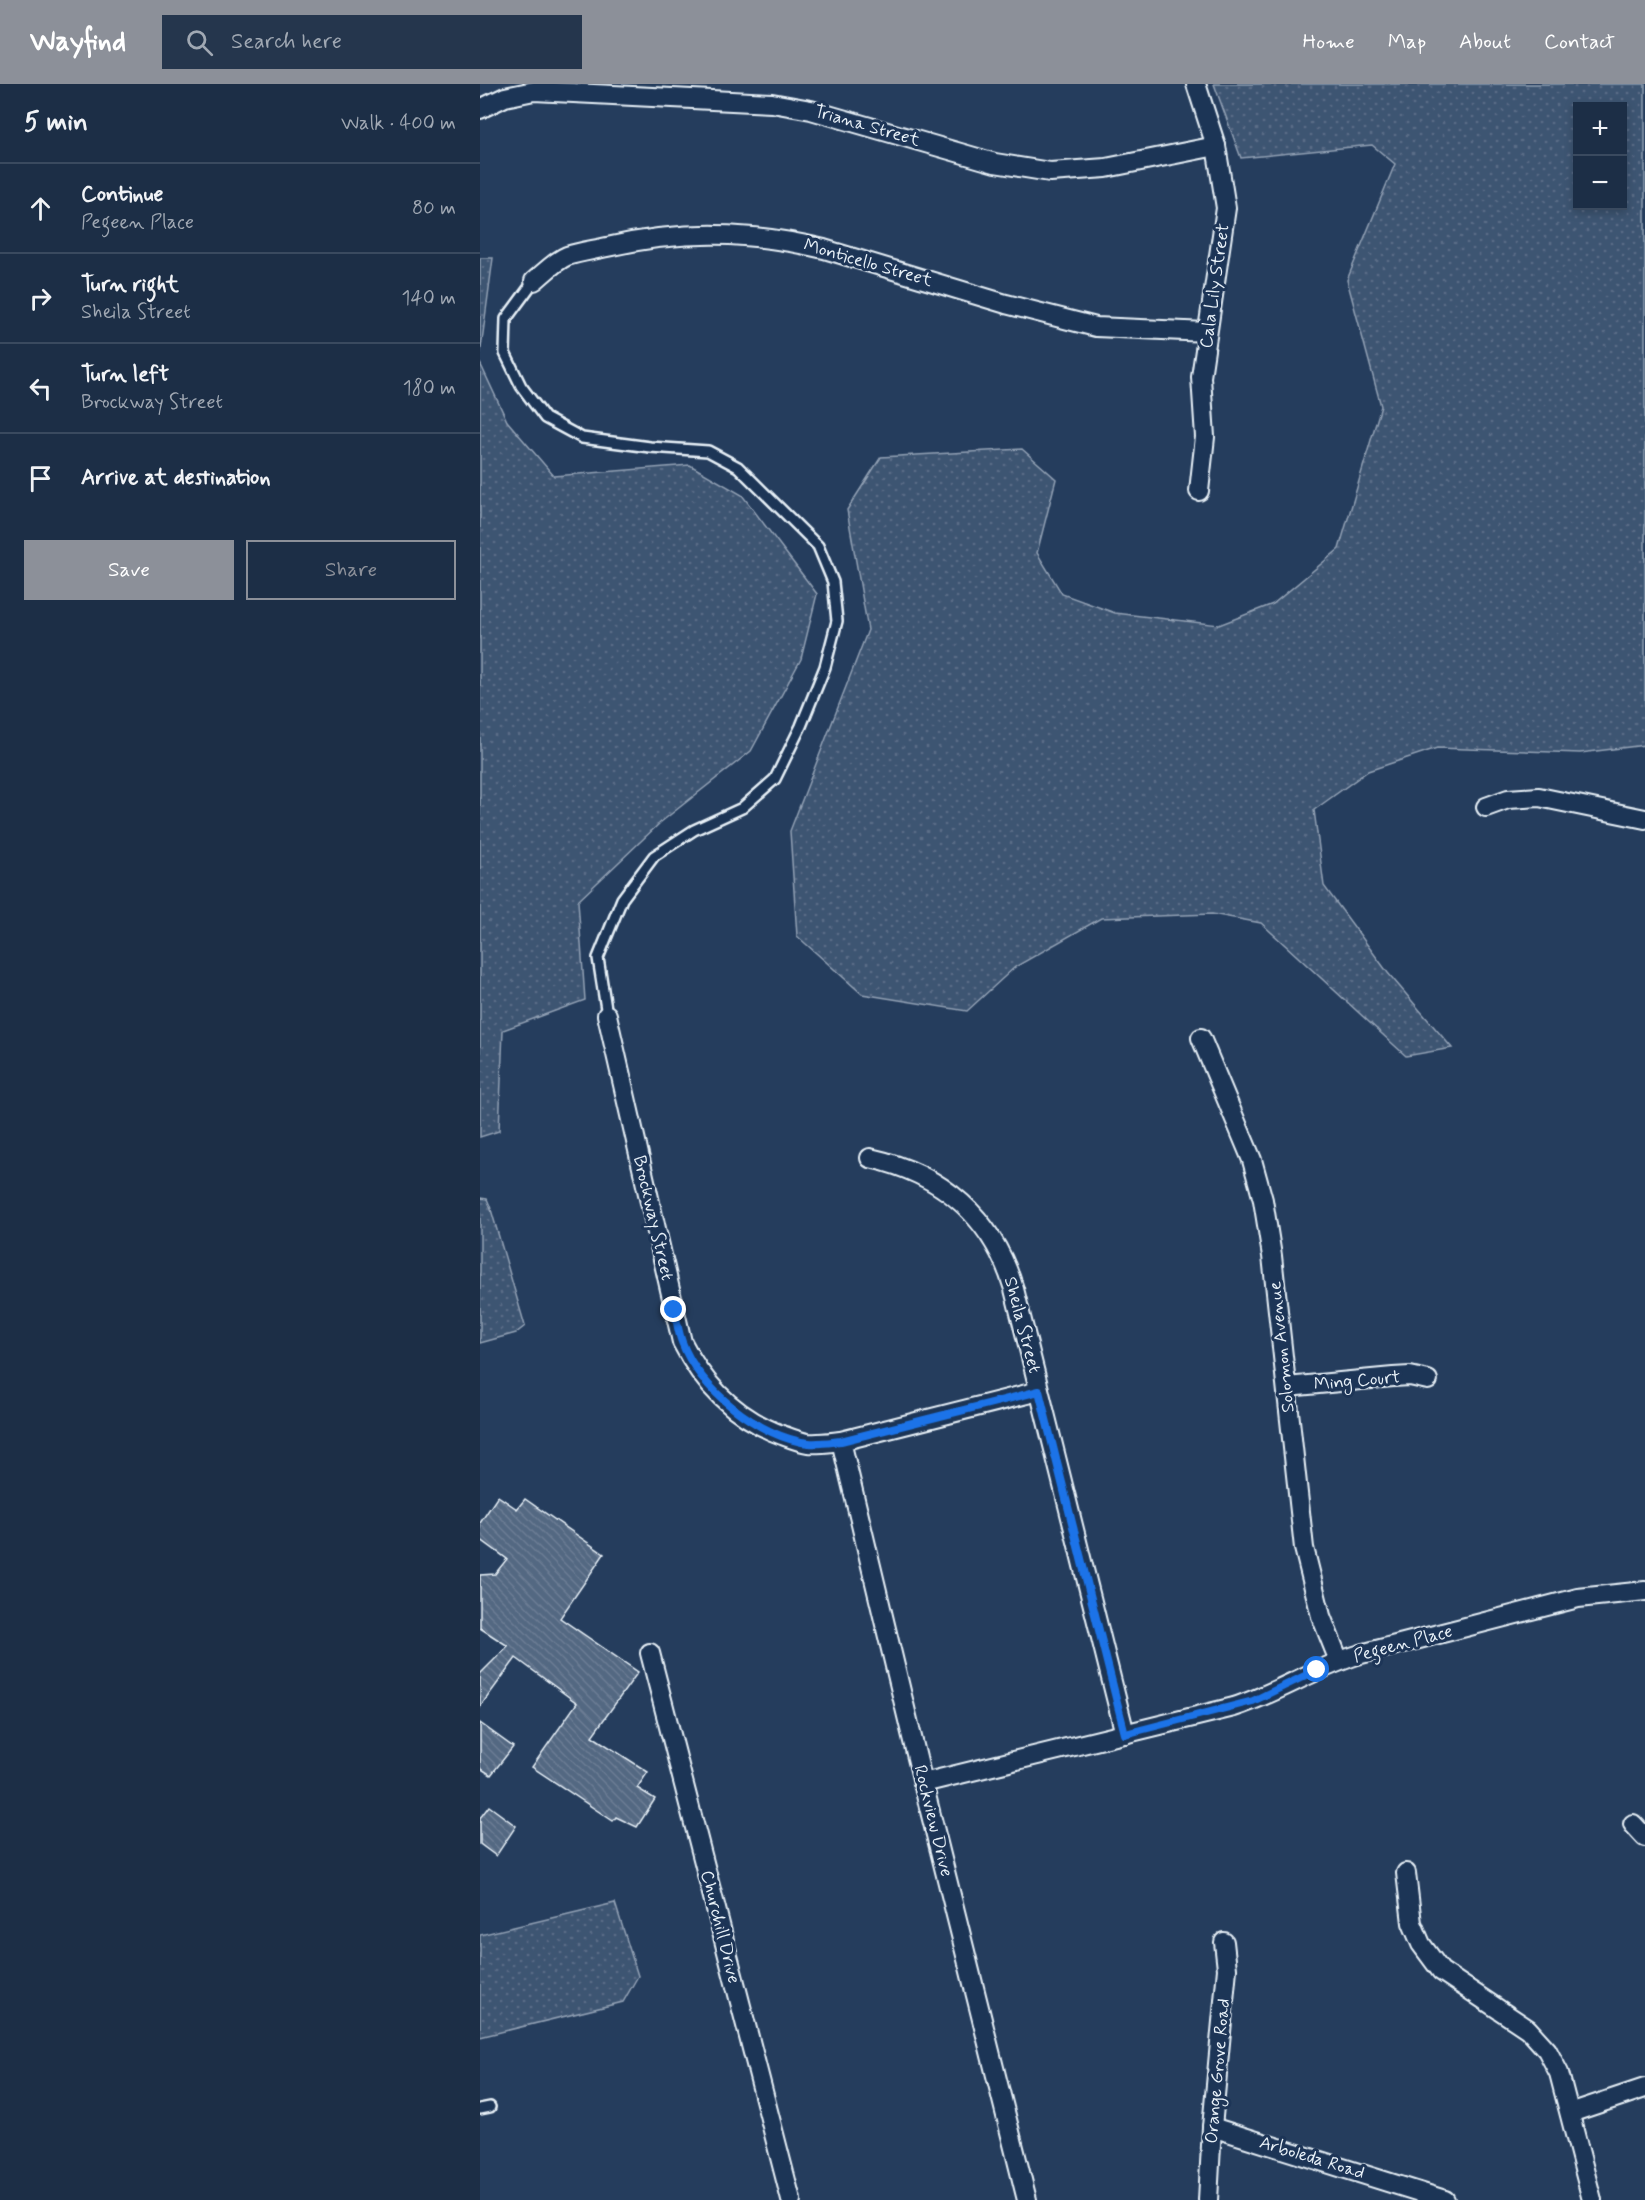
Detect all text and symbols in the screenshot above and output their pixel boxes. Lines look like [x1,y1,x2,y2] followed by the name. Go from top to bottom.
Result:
[162,15,582,69] search box
[30,24,126,61] text: Wayfind
[183,26,216,59] icon: search
[231,28,342,56] text: Search here
[1303,28,1355,56] text: Home
[1388,28,1426,56] text: Map
[1459,28,1511,56] text: About
[1544,28,1615,56] text: Contact
[811,99,923,153] street label: Triana Street
[1573,102,1627,210] map controls
[1573,102,1627,156] button: +
[24,106,88,140] text: 5 min
[341,110,456,137] text: Walk · 400 m
[1573,156,1627,210] button: −
[81,181,163,209] text: Continue
[24,192,57,225] icon: ahead
[412,195,456,222] text: 80 m
[81,209,194,236] text: Pegeen Place
[1194,222,1236,350] street label: Cala Lily Street
[801,233,936,293] street label: Monticello Street
[81,271,179,299] text: Turn right
[24,282,57,315] icon: right
[402,285,456,312] text: 140 m
[81,299,191,326] text: Sheila Street
[81,361,169,389] text: Turn left
[24,372,57,405] icon: left
[403,375,456,402] text: 180 m
[81,389,223,416] text: Brockway Street
[24,462,57,495] icon: arrive
[81,464,271,492] text: Arrive at destination
[24,540,234,600] button: Save
[246,540,456,600] button: Share
[627,1153,679,1283] street label: Brockway Street
[998,1274,1046,1376] street label: Sheila Street
[1263,1280,1301,1414] street label: Solomon Avenue
[660,1296,686,1322] route end
[1313,1365,1401,1398] street label: Ming Court
[1351,1619,1456,1671] street label: Pegeen Place
[1303,1656,1329,1682] route start
[908,1763,958,1879] street label: Rockview Drive
[694,1868,746,1986] street label: Churchill Drive
[1200,1997,1237,2145] street label: Orange Grove Road
[1256,2131,1368,2185] street label: Arboleda Road

